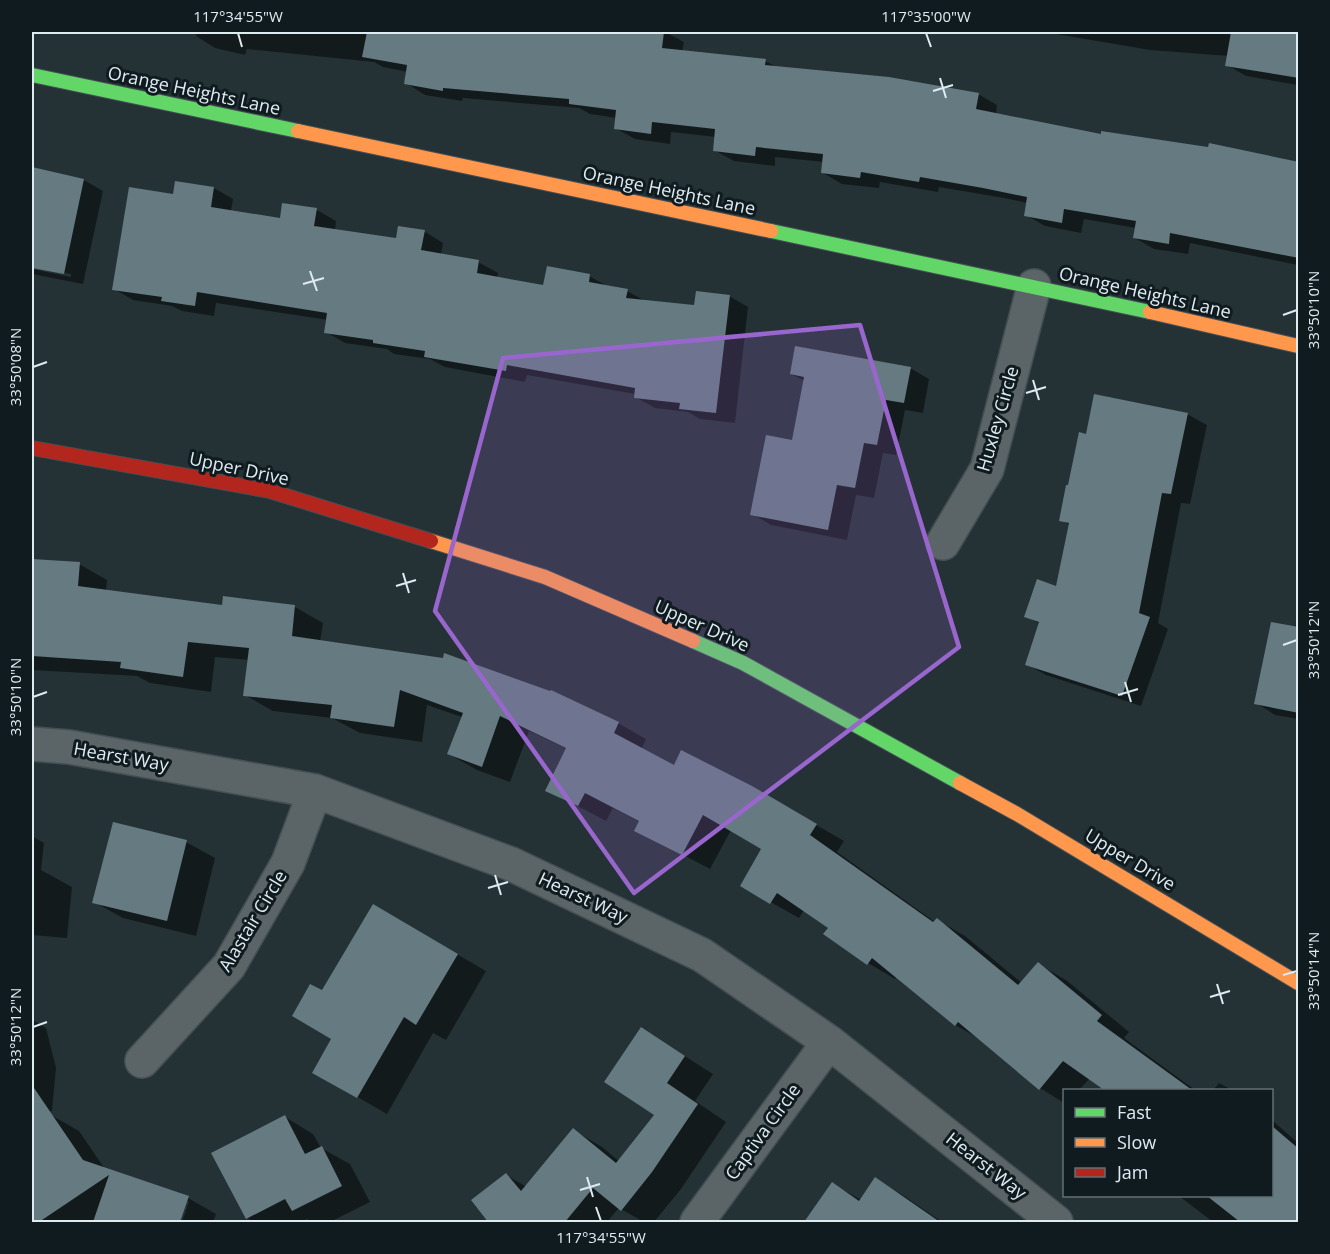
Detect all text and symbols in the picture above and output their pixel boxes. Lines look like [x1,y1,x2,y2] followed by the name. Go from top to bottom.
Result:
[193,6,283,26] text: 117°34'55"W
[881,6,971,26] text: 117°35'00"W
[106,60,283,120] street label: Orange Heights Lane
[581,160,758,220] street label: Orange Heights Lane
[1057,261,1234,324] street label: Orange Heights Lane
[1303,271,1323,349] text: 33°50'10"N
[5,328,25,406] text: 33°50'08"N
[971,363,1024,474] street label: Huxley Circle
[187,446,291,490] street label: Upper Drive
[651,594,754,657] street label: Upper Drive
[1303,601,1323,679] text: 33°50'12"N
[5,658,25,736] text: 33°50'10"N
[72,736,172,776] street label: Hearst Way
[1081,823,1180,896] street label: Upper Drive
[212,865,292,976] street label: Alastair Circle
[535,866,633,929] street label: Hearst Way
[1303,932,1323,1010] text: 33°50'14"N
[5,988,25,1066] text: 33°50'12"N
[719,1078,805,1184] street label: Captiva Circle
[1063,1089,1273,1197] legend
[1117,1100,1151,1124] text: Fast
[941,1126,1033,1205] street label: Hearst Way
[1117,1130,1156,1154] text: Slow
[1115,1160,1149,1184] text: Jam
[556,1227,646,1247] text: 117°34'55"W

